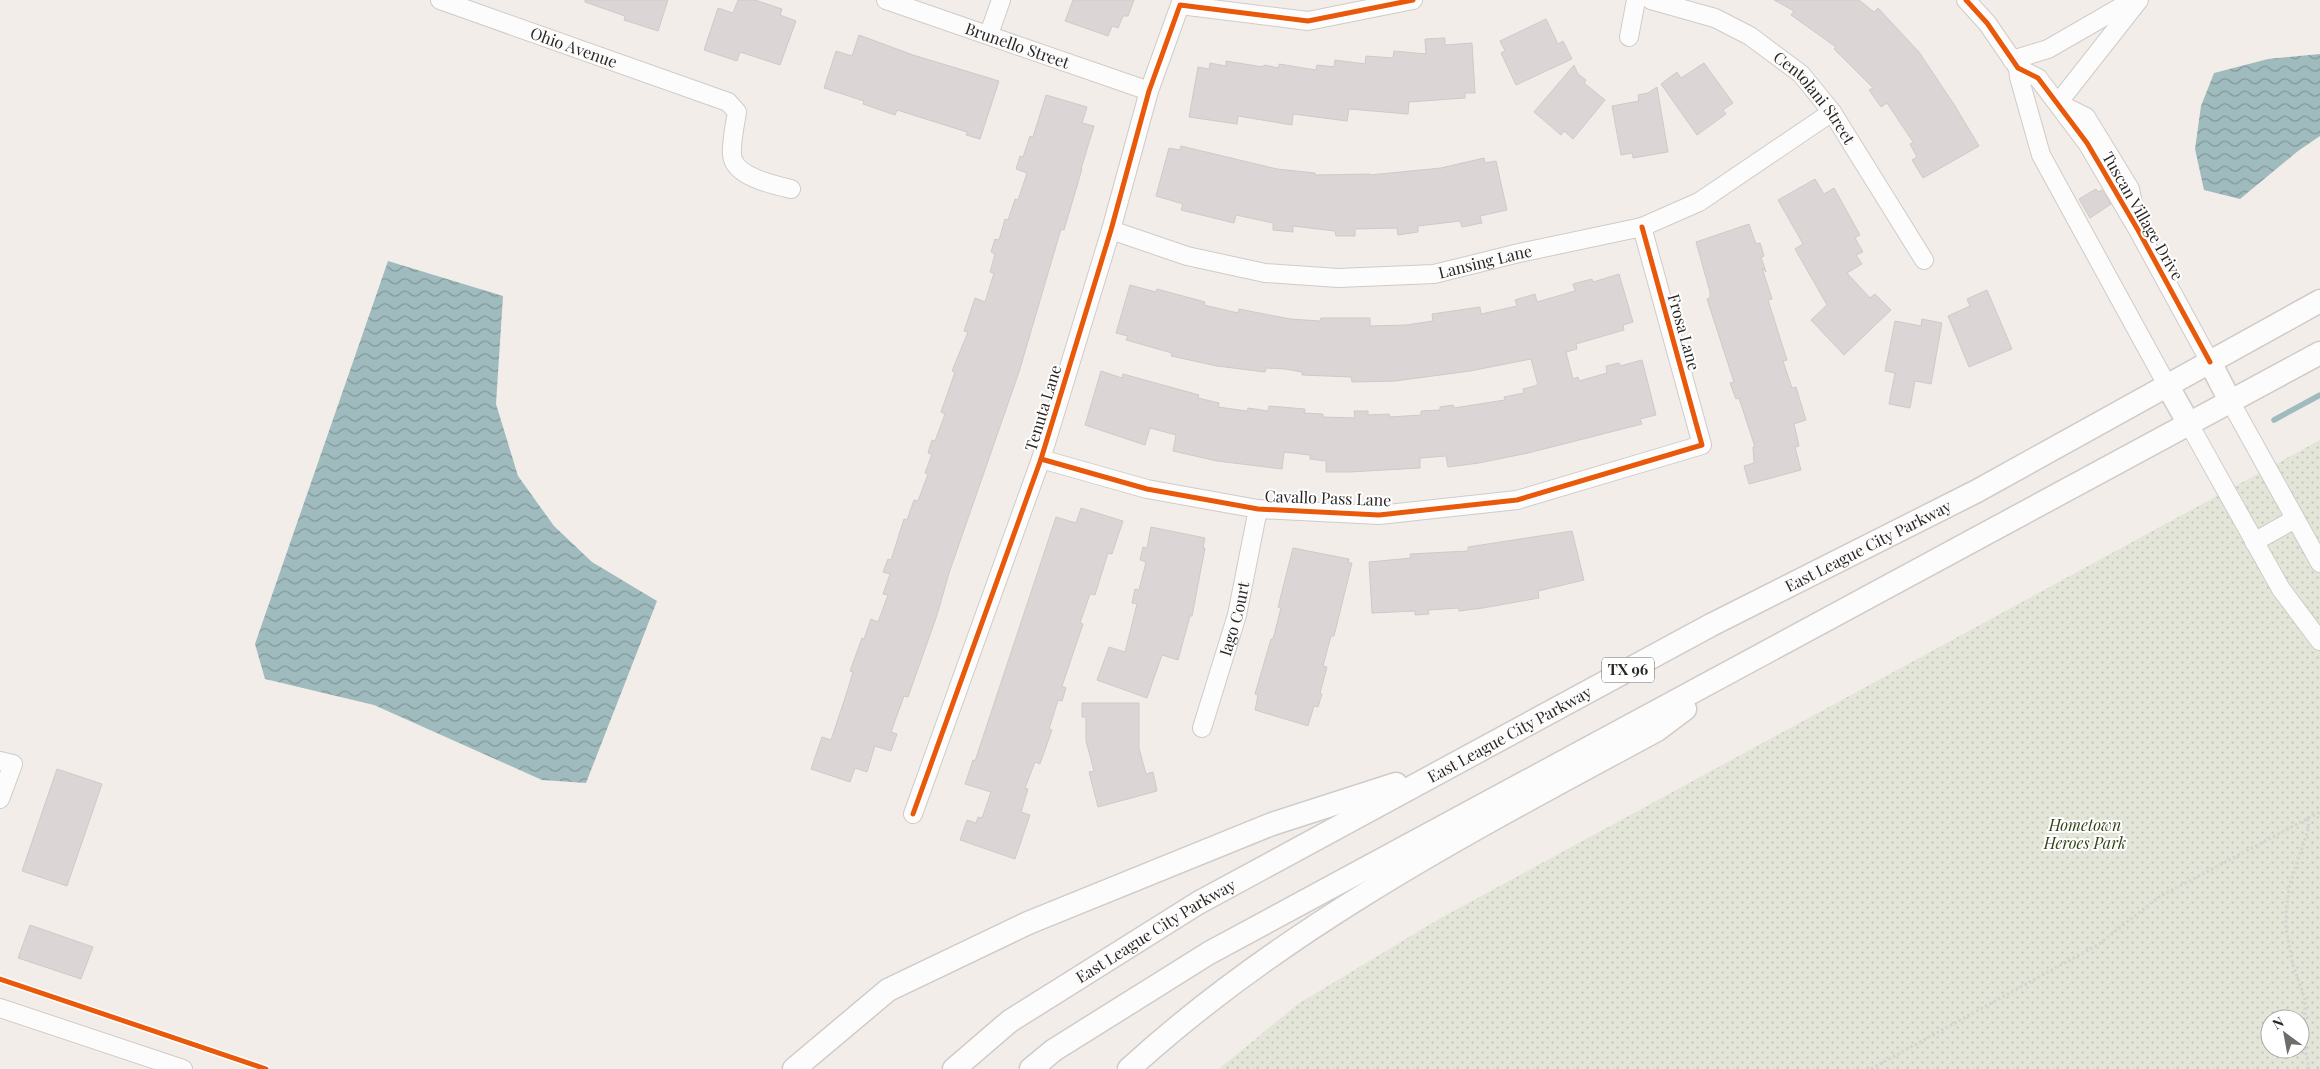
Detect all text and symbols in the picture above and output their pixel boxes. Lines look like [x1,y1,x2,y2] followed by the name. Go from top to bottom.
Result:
[963,17,1073,73] street label: Brunello Street
[528,22,620,72] street label: Ohio Avenue
[1770,46,1860,148] street label: Centolani Street
[2098,148,2189,284] street label: Tuscan Village Drive
[1436,240,1534,283] street label: Lansing Lane
[1664,291,1705,373] street label: Frosa Lane
[1020,362,1066,453] street label: Tenuta Lane
[1264,485,1392,510] street label: Cavallo Pass Lane
[1781,495,1955,596] street label: East League City Parkway
[1214,579,1253,658] street label: Iago Court
[1602,658,1654,682] road number: TX 96
[1424,681,1595,787] street label: East League City Parkway
[2043,814,2126,853] park label: Hometown Heroes Park
[1071,874,1239,987] street label: East League City Parkway
[2260,1009,2310,1059] north arrow
[2269,1012,2287,1033] text: N

